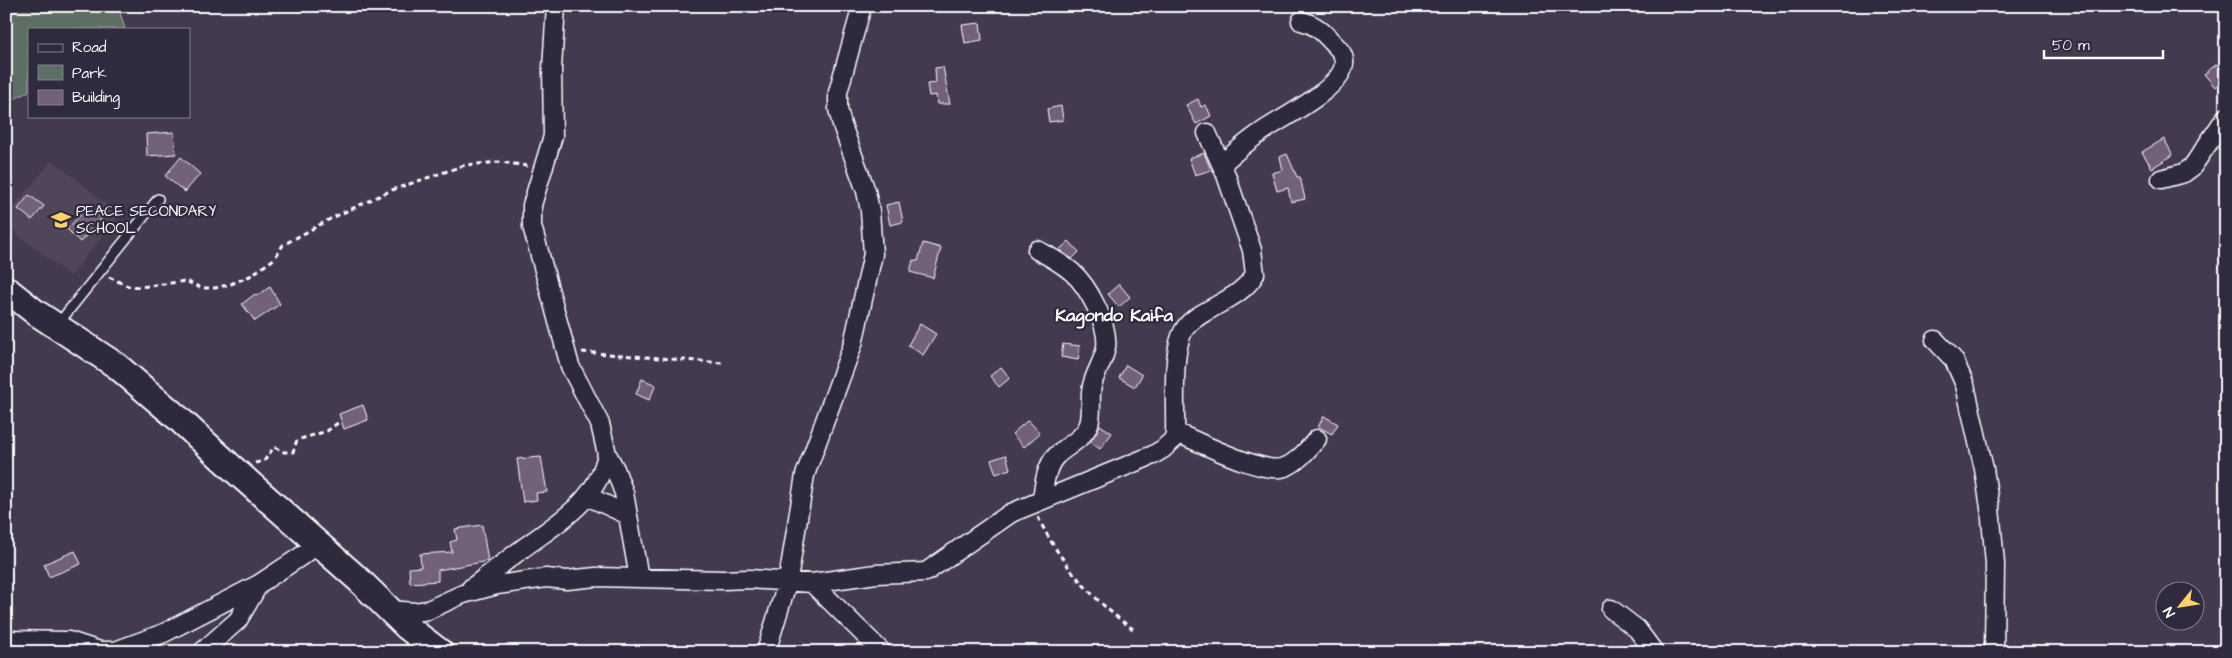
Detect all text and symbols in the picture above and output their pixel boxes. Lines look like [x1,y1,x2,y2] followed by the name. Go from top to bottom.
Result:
[28,28,190,118] legend
[2044,28,2163,60] scale bar
[2052,35,2090,56] text: 50 m
[72,37,107,58] text: Road
[72,63,107,84] text: Park
[72,87,120,109] text: Building
[76,201,216,239] place label: PEACE SECONDARY SCHOOL
[50,209,72,231] school or university icon: PEACE SECONDARY SCHOOL
[1055,303,1174,329] district label: Kagondo Kaifa
[2154,580,2204,630] north arrow
[2159,603,2180,621] text: N

